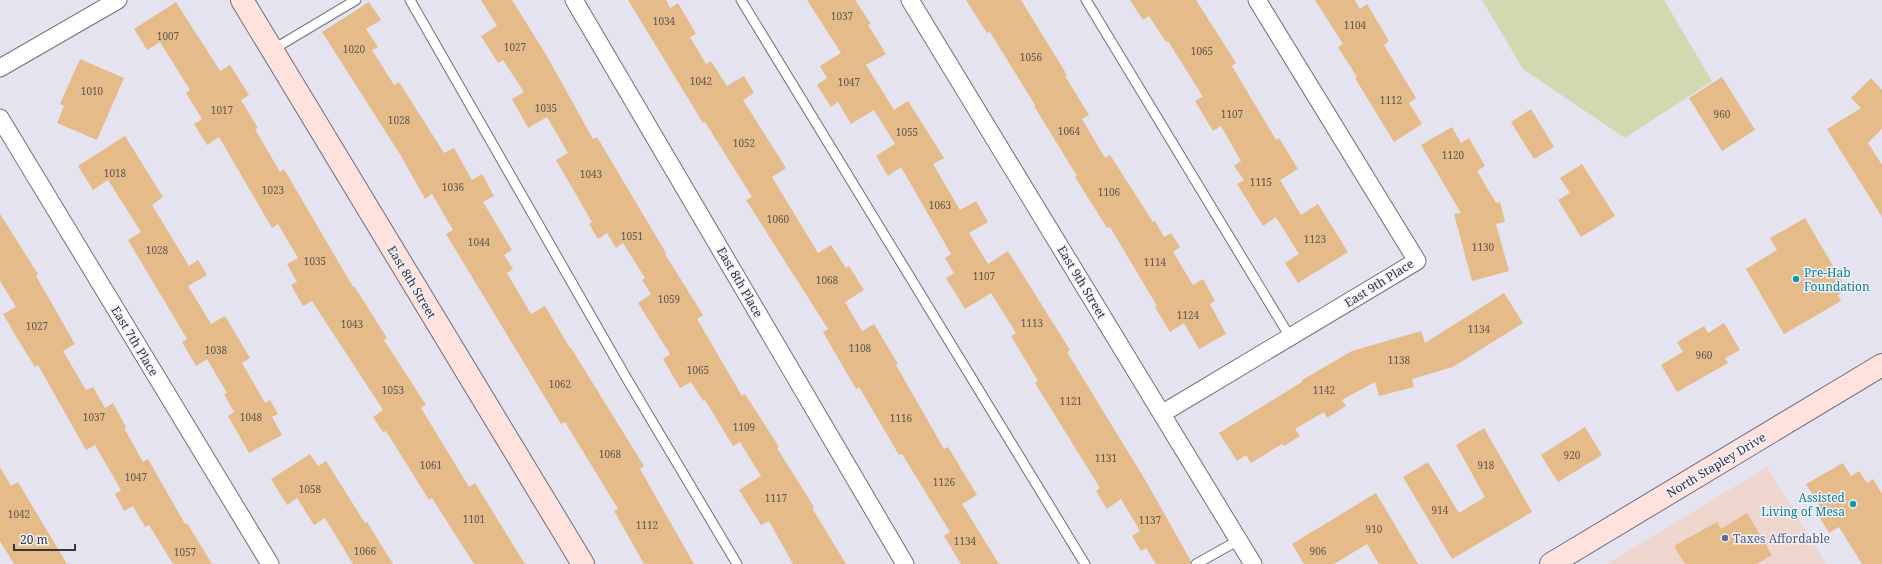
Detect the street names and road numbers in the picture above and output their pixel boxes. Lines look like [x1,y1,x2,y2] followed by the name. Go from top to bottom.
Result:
[384,242,440,322] street label: East 8th Street
[1054,242,1110,322] street label: East 9th Street
[713,244,767,320] street label: East 8th Place
[1341,255,1417,311] street label: East 9th Place
[107,303,163,379] street label: East 7th Place
[1663,429,1769,501] street label: North Stapley Drive

